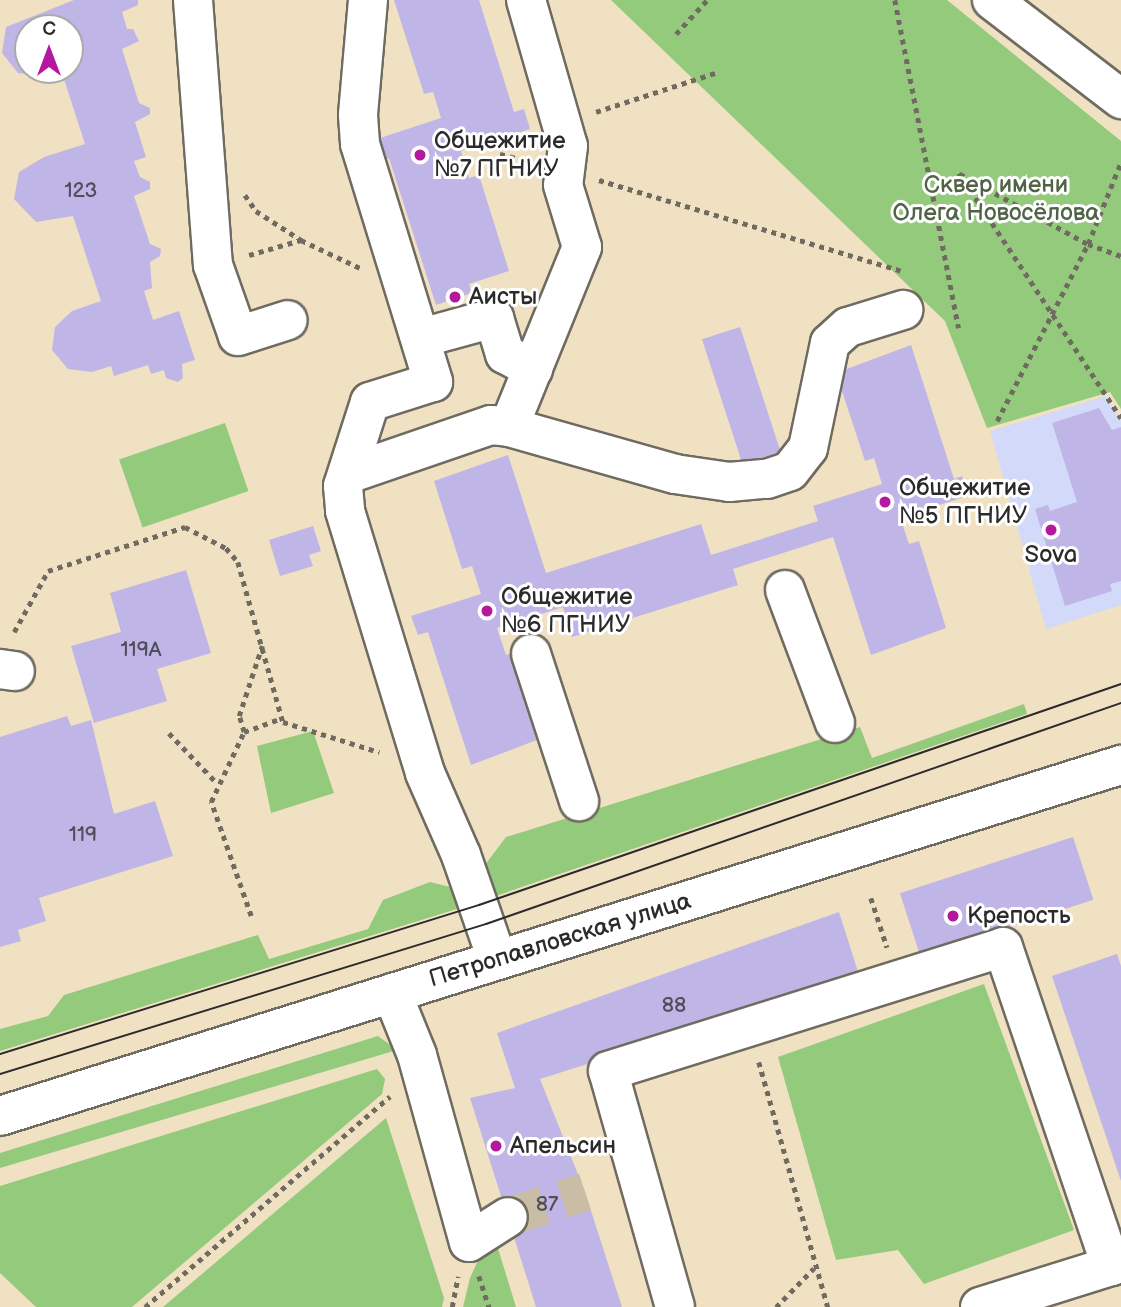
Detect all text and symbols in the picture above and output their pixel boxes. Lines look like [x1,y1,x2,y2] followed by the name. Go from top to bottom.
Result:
[14,14,84,84] north arrow
[42,18,56,41] text: С
[434,127,565,183] place label: Общежитие №7 ПГНИУ
[412,147,428,163] marker: Общежитие №7 ПГНИУ
[893,171,1099,227] park label: Сквер имени Олега Новосёлова
[64,178,98,204] house number: 123
[469,283,537,311] place label: Аисты
[447,289,463,305] marker: Аисты
[899,474,1030,530] place label: Общежитие №5 ПГНИУ
[877,494,893,510] marker: Общежитие №5 ПГНИУ
[1043,522,1059,538] marker: Sova
[1025,541,1077,569] place label: Sova
[501,583,632,639] place label: Общежитие №6 ПГНИУ
[479,603,495,619] marker: Общежитие №6 ПГНИУ
[120,637,162,663] house number: 119А
[69,822,97,848] house number: 119
[426,886,694,994] street label: Петропавловская улица
[967,902,1071,930] place label: Крепость
[945,908,961,924] marker: Крепость
[662,993,686,1019] house number: 88
[510,1132,616,1160] place label: Апельсин
[488,1138,504,1154] marker: Апельсин
[536,1192,558,1218] house number: 87

